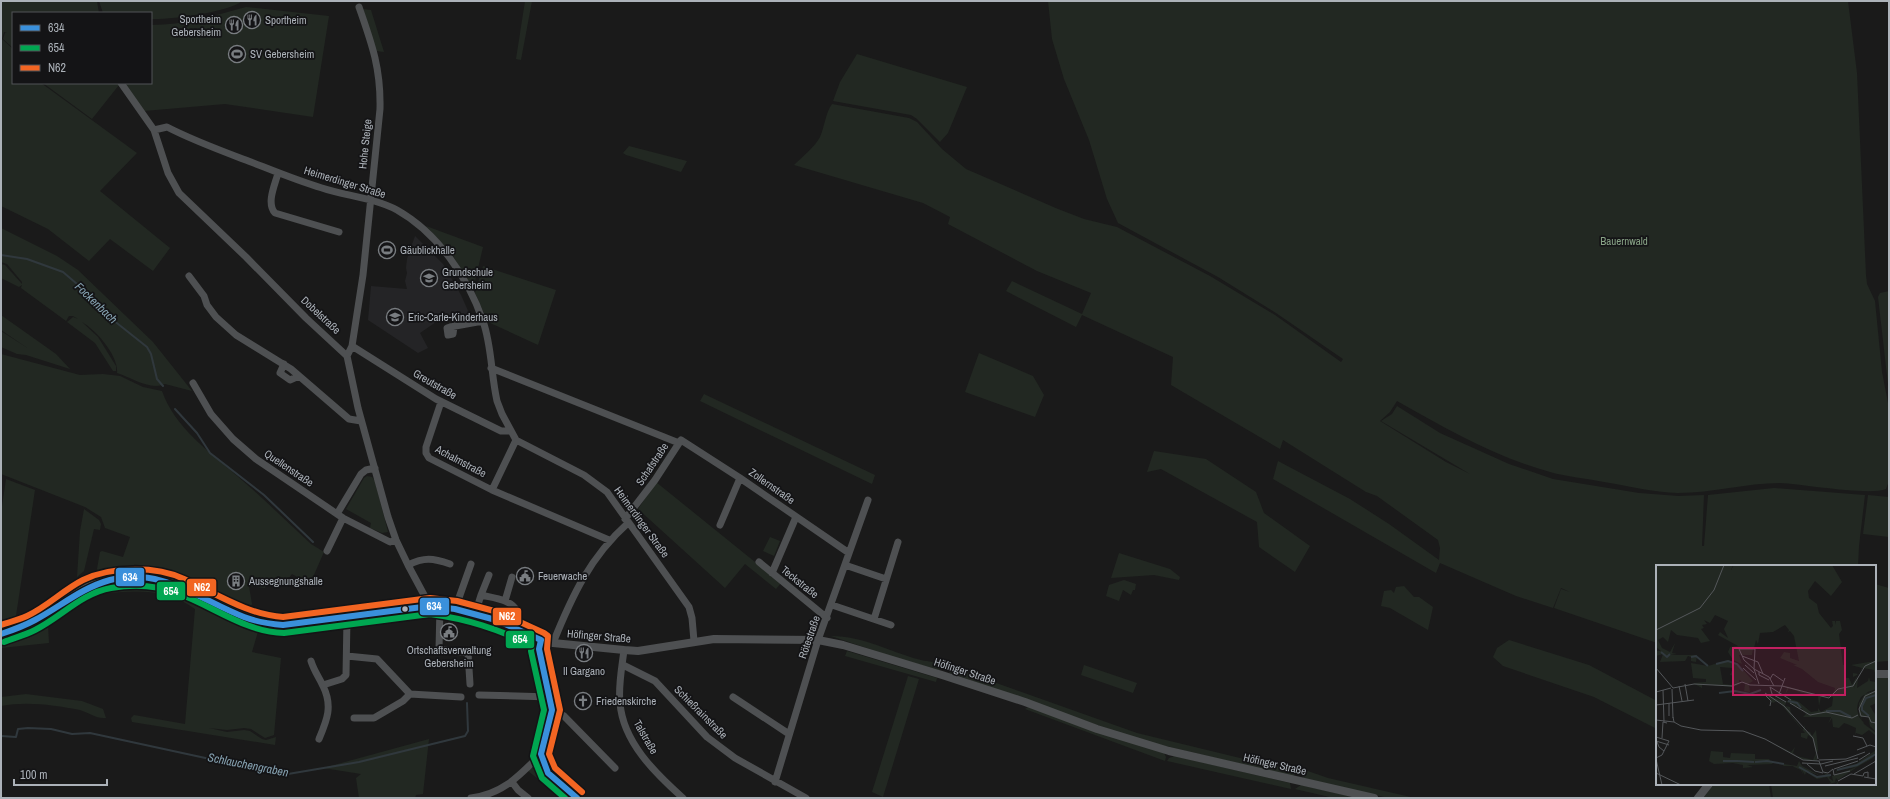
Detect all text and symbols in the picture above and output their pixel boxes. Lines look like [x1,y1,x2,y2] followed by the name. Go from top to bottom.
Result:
[242,10,262,30] restaurant icon: Sportheim
[12,12,152,84] legend
[171,12,221,39] place label: Sportheim Gebersheim
[265,13,307,27] place label: Sportheim
[224,15,244,35] restaurant icon: Sportheim Gebersheim
[48,20,65,36] text: 634
[48,40,65,56] text: 654
[227,44,247,64] sports icon: SV Gebersheim
[250,47,314,61] place label: SV Gebersheim
[48,60,66,76] text: N62
[355,118,375,170] street label: Hohe Steige
[302,163,388,201] street label: Heimerdinger Straße
[1600,234,1648,248] park label: Bauernwald
[377,240,397,260] sports icon: Gäublickhalle
[400,243,455,257] place label: Gäublickhalle
[442,265,493,292] place label: Grundschule Gebersheim
[419,268,439,288] school or university icon: Grundschule Gebersheim
[71,279,121,327] water label: Fockenbach
[298,293,344,337] street label: Dobelstraße
[385,307,405,327] school or university icon: Eric-Carle-Kinderhaus
[408,310,498,324] place label: Eric-Carle-Kinderhaus
[411,366,459,402] street label: Greutstraße
[633,440,671,488] street label: Schafstraße
[432,441,489,480] street label: Achalmstraße
[262,446,316,490] street label: Quellenstraße
[746,465,798,507] street label: Zollernstraße
[611,484,673,560] street label: Heimerdinger Straße
[778,563,822,601] street label: Teckstraße
[1656,565,1876,785] inset map
[515,566,535,586] public building icon: Feuerwache
[115,567,145,587] line badge: 634
[538,569,587,583] place label: Feuerwache
[122,570,138,584] text: 634
[226,571,246,591] building icon: Aussegnungshalle
[248,574,323,588] place label: Aussegnungshalle
[186,578,217,597] line badge: N62
[194,580,210,594] text: N62
[156,581,186,601] line badge: 654
[163,584,179,598] text: 654
[419,597,450,616] line badge: 634
[426,599,442,613] text: 634
[400,604,410,614] unlabelled marker
[492,607,522,626] line badge: N62
[499,609,515,623] text: N62
[795,614,823,660] street label: Rötestraße
[439,622,459,642] public building icon: Ortschaftsverwaltung Gebersheim
[566,626,632,646] street label: Höfinger Straße
[505,630,535,649] line badge: 654
[512,632,528,646] text: 654
[407,643,491,670] place label: Ortschaftsverwaltung Gebersheim
[574,643,594,663] restaurant icon: Il Gargano
[932,654,998,688] street label: Höfinger Straße
[563,664,605,678] place label: Il Gargano
[671,682,731,742] street label: Schießrainstraße
[573,691,593,711] church icon: Friedenskirche
[596,694,656,708] place label: Friedenskirche
[631,717,661,757] street label: Talstraße
[206,749,290,781] water label: Schlauchengraben
[1242,750,1308,778] street label: Höfinger Straße
[14,761,107,787] scale bar
[20,767,47,783] text: 100 m

